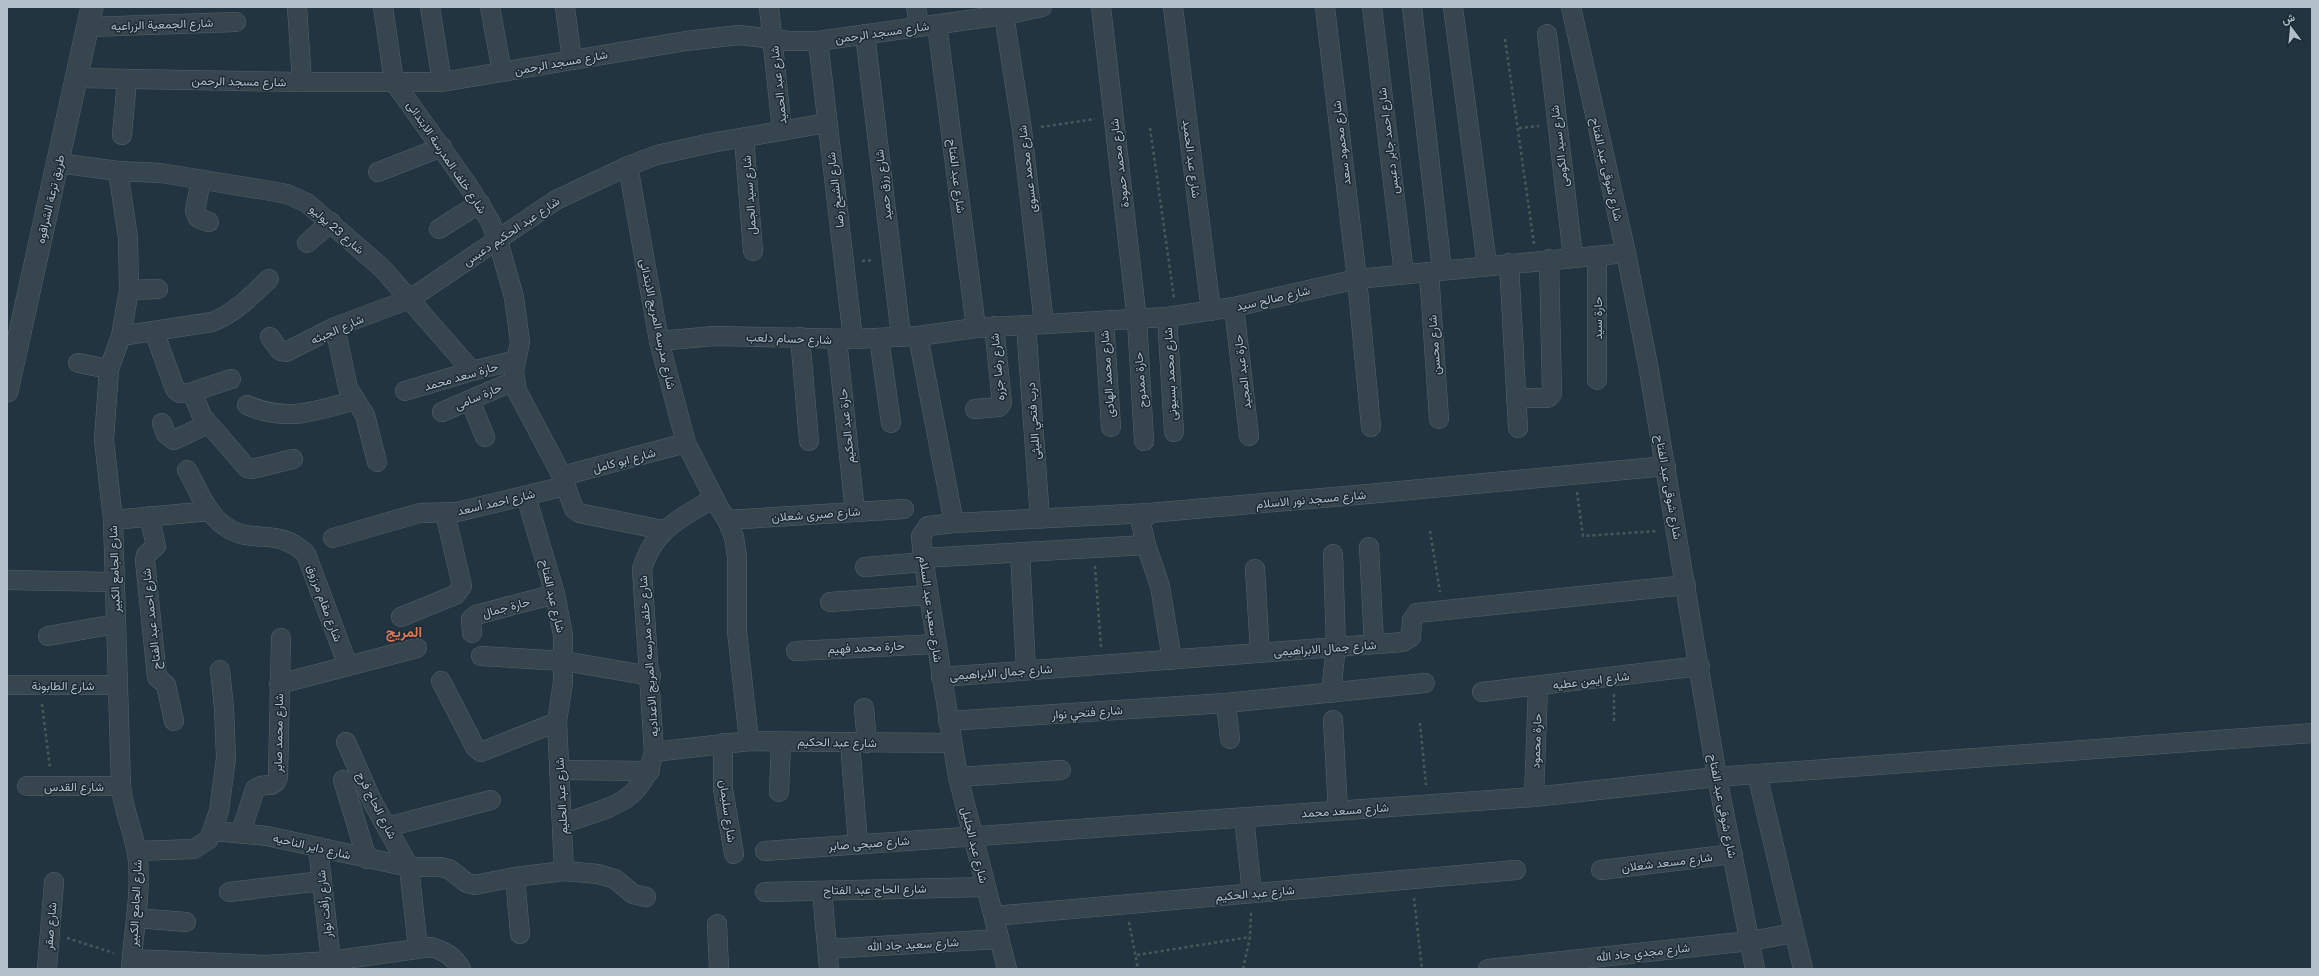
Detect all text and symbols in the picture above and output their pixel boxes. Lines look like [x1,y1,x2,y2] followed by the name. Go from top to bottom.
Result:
[2271,8,2311,48] north arrow
[2280,10,2297,27] text: ش
[111,15,214,35] street label: شارع الجمعية الزراعيه
[834,18,930,48] street label: شارع مسجد الرحمن
[766,45,792,125] street label: شارع عبد الحميد
[513,46,609,80] street label: شارع مسجد الرحمن
[191,73,286,91] street label: شارع مسجد الرحمن
[1374,86,1404,195] street label: شارع احمد جابر دعبس
[402,98,490,217] street label: شارع خلف المدرسة الابتدائى
[1328,99,1356,186] street label: شارع محمود سعد
[1547,104,1573,188] street label: شارع سيد الكومى
[1586,116,1626,223] street label: شارع شوقى عبد الفتاح
[1106,117,1134,208] street label: شارع محمد حمودة
[1178,119,1204,199] street label: شارع عبد الحميد
[1014,124,1042,214] street label: شارع محمد عسوى
[943,138,969,214] street label: شارع عبد الفتاح
[871,148,897,222] street label: شارع رزق حميد
[823,151,849,229] street label: شارع الشيخ رضا
[32,153,69,245] street label: طريق ترعة الشراقوه
[739,155,761,235] street label: شارع سيد الجمل
[460,193,563,271] street label: شارع عبد الحكيم دعبس
[305,201,367,258] street label: شارع 23 يوليو
[635,257,679,391] street label: شارع مدرسه المريج الابتدائى
[1235,282,1312,316] street label: شارع صالح سيد
[1590,296,1606,340] street label: حارة سيد
[308,311,367,349] street label: شارع الجبثه
[1424,314,1446,376] street label: شارع محسن
[1160,327,1182,421] street label: شارع محمد بسيونى
[746,329,832,349] street label: شارع حسام دلعب
[1096,330,1120,418] street label: شارع محمد الهادى
[987,332,1009,401] street label: شارع رضا جزره
[1230,334,1255,410] street label: حارة عبد المجيد
[1131,351,1151,408] street label: حارة ممدوح
[422,358,500,395] street label: حارة سعد محمد
[452,379,504,414] street label: حارة سامى
[1023,381,1046,460] street label: درب فتحي الليثى
[835,388,858,464] street label: حارة عبد الحكيم
[1650,434,1686,541] street label: شارع شوقى عبد الفتاح
[591,444,658,478] street label: شارع ابو كامل
[455,486,537,520] street label: شارع احمد أسعد
[1255,487,1367,513] street label: شارع مسجد نور الاسلام
[771,503,861,527] street label: شارع صبرى شعلان
[105,525,125,614] street label: شارع الجامع الكبير
[914,555,946,664] street label: شارع سعيد عبد السلام
[535,558,569,635] street label: شارع عبد الفتاح
[302,562,346,644] street label: شارع مقام مرزوق
[138,567,166,671] street label: شارع احمد عبد الفتاح
[635,575,663,737] street label: شارع خلف مدرسه المريج الاعداديه
[481,593,532,622] street label: حارة جمال
[386,623,422,642] district label: المريج
[827,637,905,658] street label: حارة محمد فهيم
[1273,637,1377,661] street label: شارع جمال الابراهيمى
[949,661,1053,685] street label: شارع جمال الابراهيمى
[1552,668,1630,694] street label: شارع ايمن عطيه
[31,678,95,695] street label: شارع الطابونة
[270,693,288,774] street label: شارع محمد صابر
[1050,702,1123,725] street label: شارع فتحي نوار
[1528,713,1545,769] street label: حارة محمود
[797,734,877,752] street label: شارع عبد الحكيم
[1704,753,1740,860] street label: شارع شوقى عبد الفتاح
[551,757,573,835] street label: شارع عبد الحليم
[352,769,400,842] street label: شارع الحاج فرج
[44,779,104,796] street label: شارع القدس
[714,779,740,843] street label: شارع سليمان
[1301,799,1389,823] street label: شارع مسعد محمد
[956,805,992,885] street label: شارع عبد الجليل
[271,830,352,864] street label: شارع داير الناحيه
[827,833,910,855] street label: شارع صبحى صابر
[1621,849,1714,877] street label: شارع مسعد شعلان
[125,859,147,948] street label: شارع الجامع الكبير
[313,869,337,940] street label: شارع رأفت نوار
[823,881,927,899] street label: شارع الحاج عبد الفتاح
[1215,882,1295,906] street label: شارع عبد الحكيم
[40,902,62,952] street label: شارع صقر
[867,934,960,956] street label: شارع سعيد جاد الله
[1595,940,1691,967] street label: شارع مجدي جاد الله

